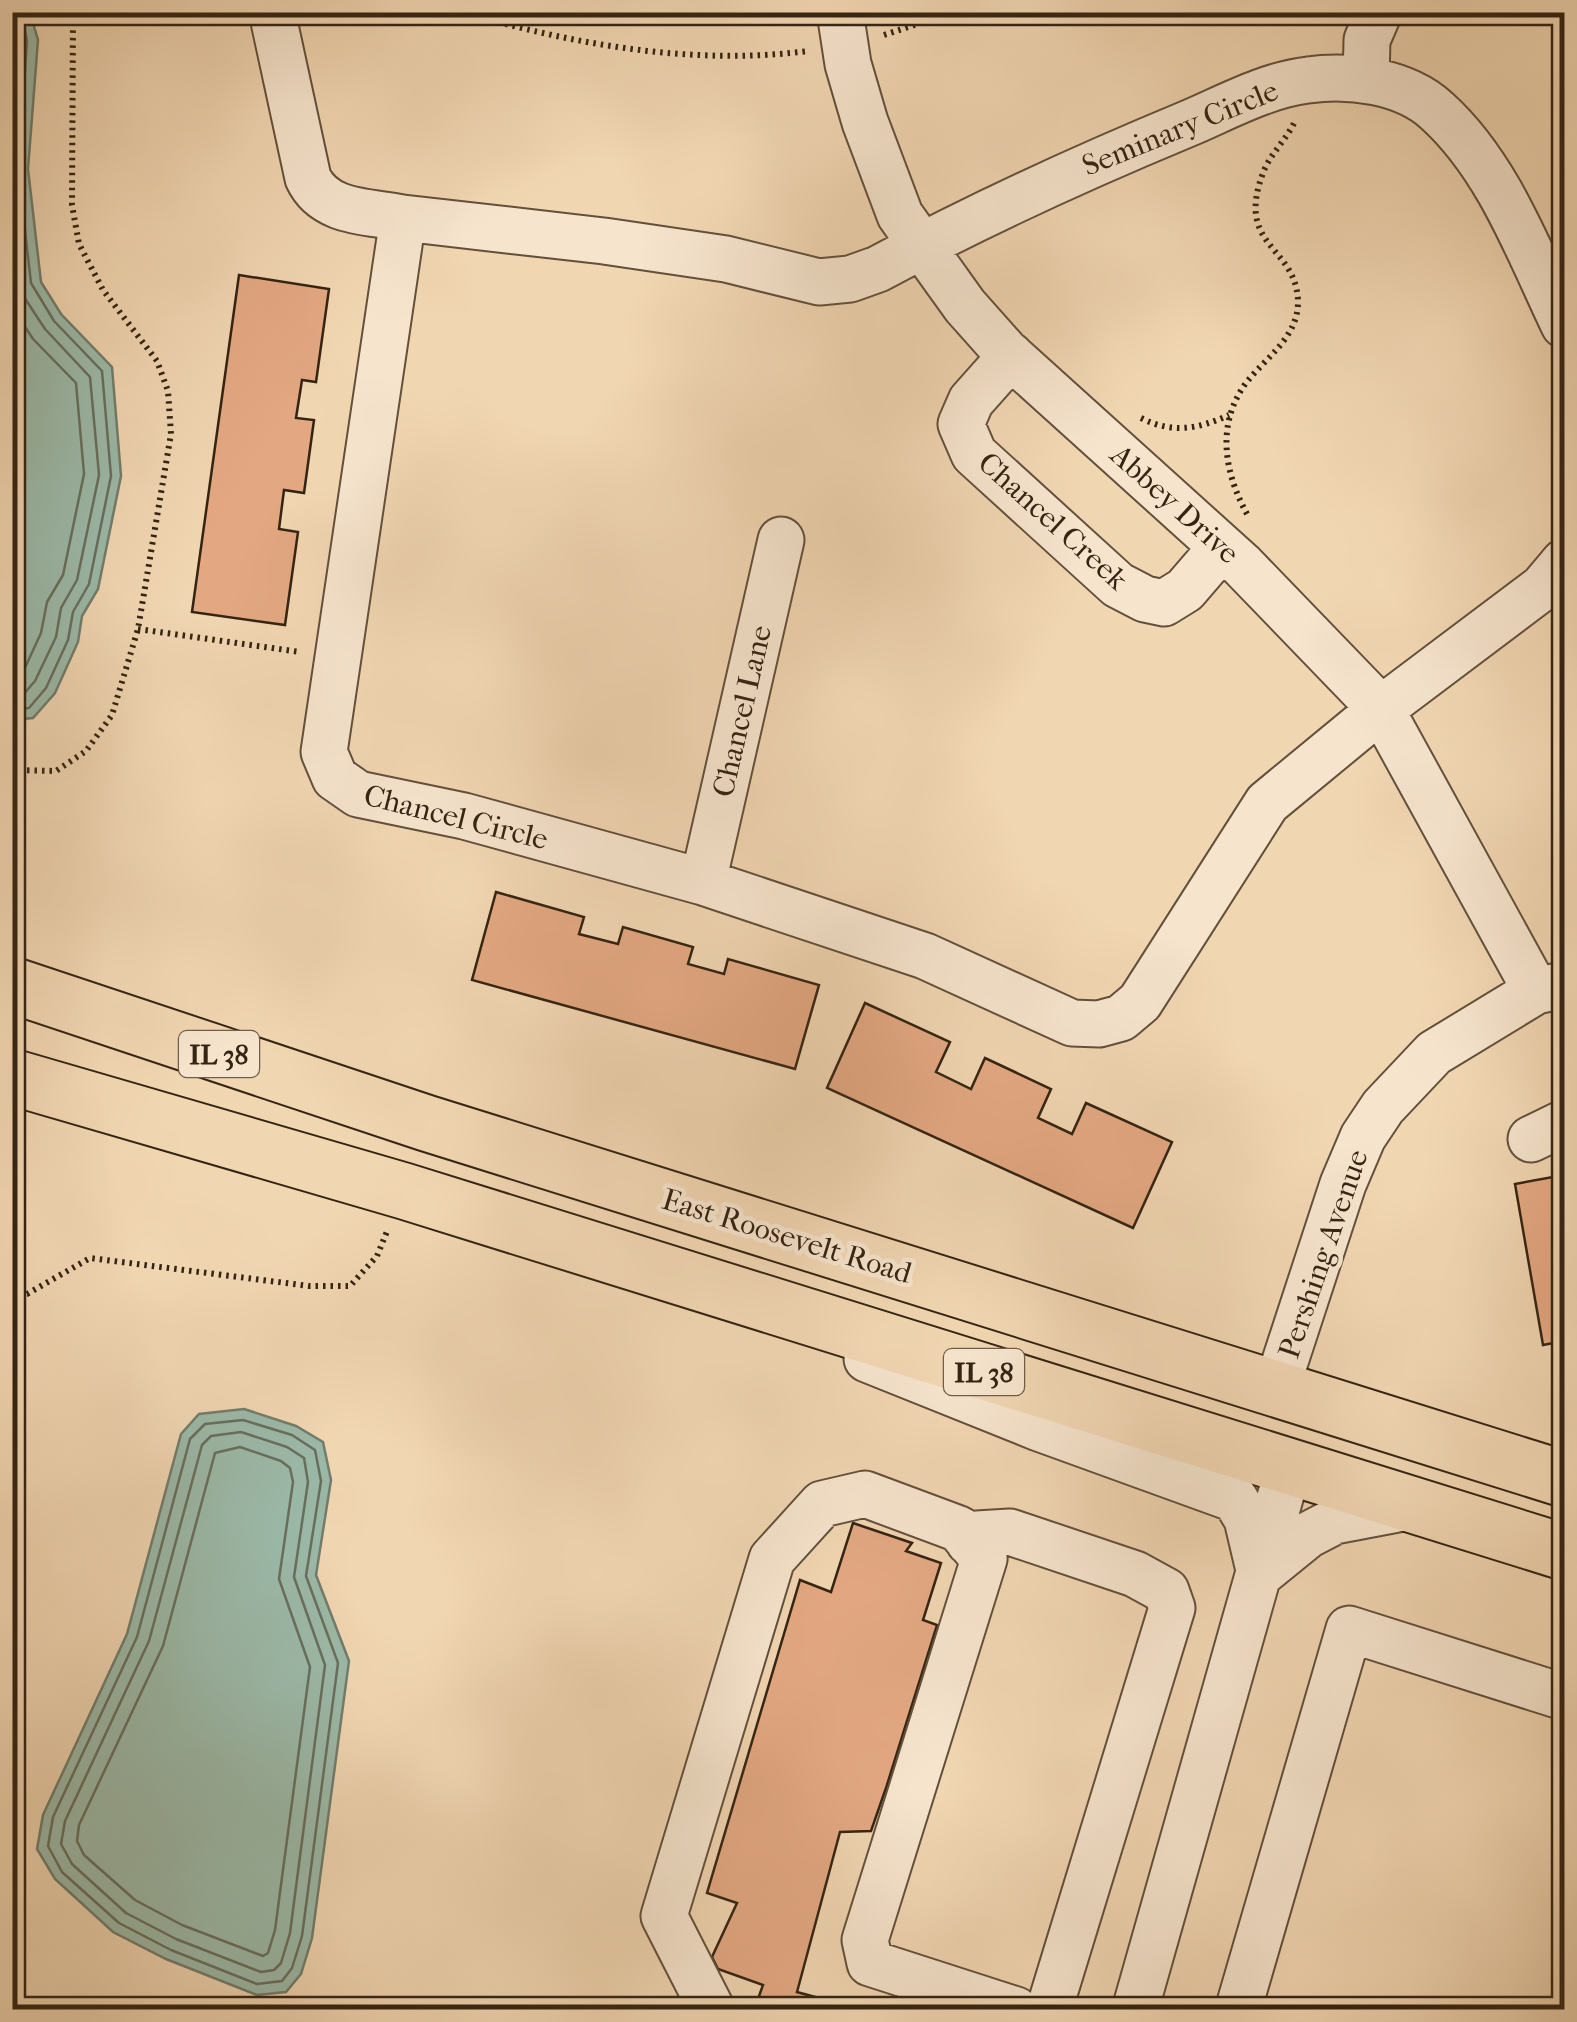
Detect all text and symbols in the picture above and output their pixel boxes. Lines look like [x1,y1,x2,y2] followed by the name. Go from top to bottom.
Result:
[1077,73,1283,184] street label: Seminary Circle
[1102,437,1246,571] street label: Abbey Drive
[971,445,1135,598] street label: Chancel Creek
[706,622,779,800] street label: Chancel Lane
[360,778,552,857] street label: Chancel Circle
[179,1031,259,1077] road number: IL 38
[1271,1145,1376,1363] street label: Pershing Avenue
[658,1182,916,1291] street label: East Roosevelt Road
[944,1349,1024,1395] road number: IL 38

